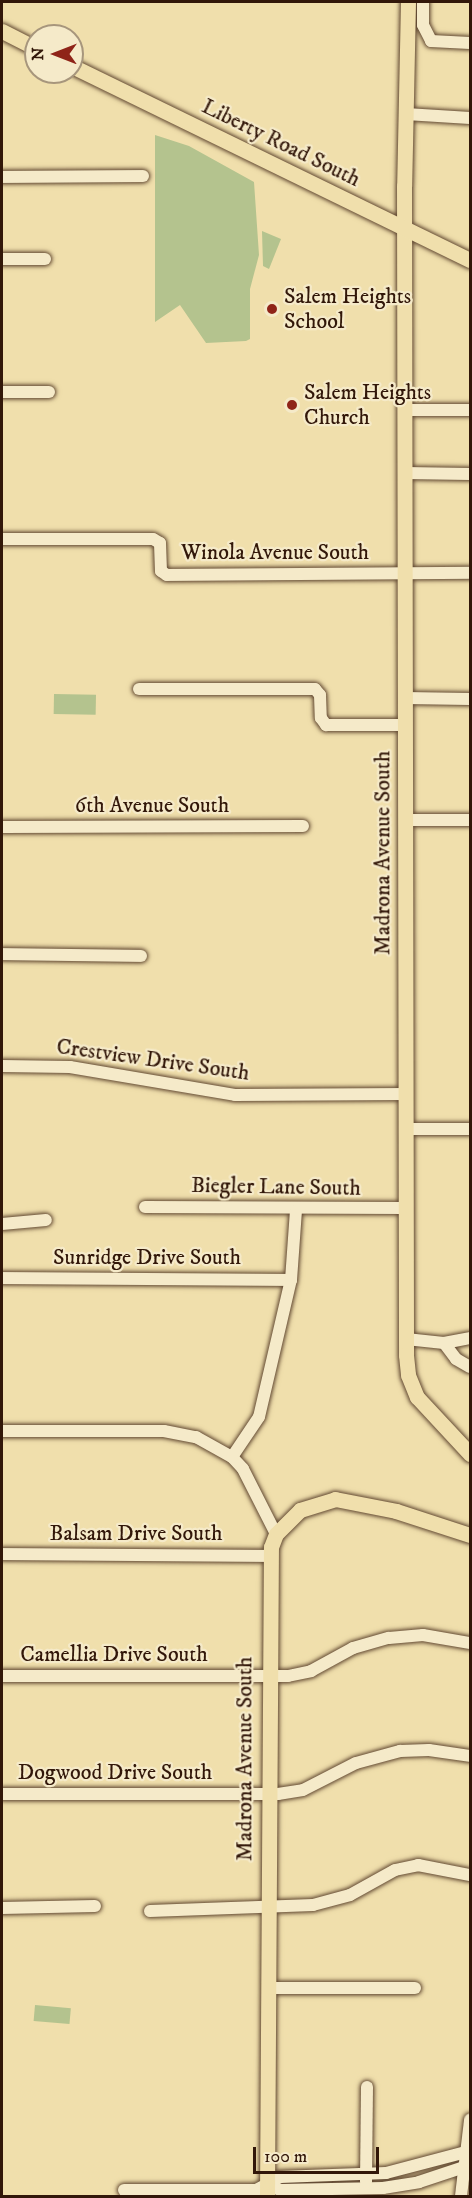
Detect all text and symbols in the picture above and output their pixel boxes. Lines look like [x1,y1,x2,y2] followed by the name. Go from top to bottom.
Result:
[24,24,84,84] north arrow
[28,47,48,61] text: N
[197,93,365,193] street label: Liberty Road South
[284,283,411,334] place label: Salem Heights School
[265,302,279,316] marker: Salem Heights School
[304,379,431,430] place label: Salem Heights Church
[285,398,299,412] marker: Salem Heights Church
[181,540,369,566] street label: Winola Avenue South
[370,751,396,955] street label: Madrona Avenue South
[75,793,229,819] street label: 6th Avenue South
[55,1033,251,1087] street label: Crestview Drive South
[191,1172,361,1202] street label: Biegler Lane South
[53,1245,241,1271] street label: Sunridge Drive South
[50,1521,222,1547] street label: Balsam Drive South
[20,1642,208,1668] street label: Camellia Drive South
[232,1657,258,1861] street label: Madrona Avenue South
[18,1760,212,1786] street label: Dogwood Drive South
[256,2135,382,2173] scale bar
[264,2146,307,2168] text: 100 m

